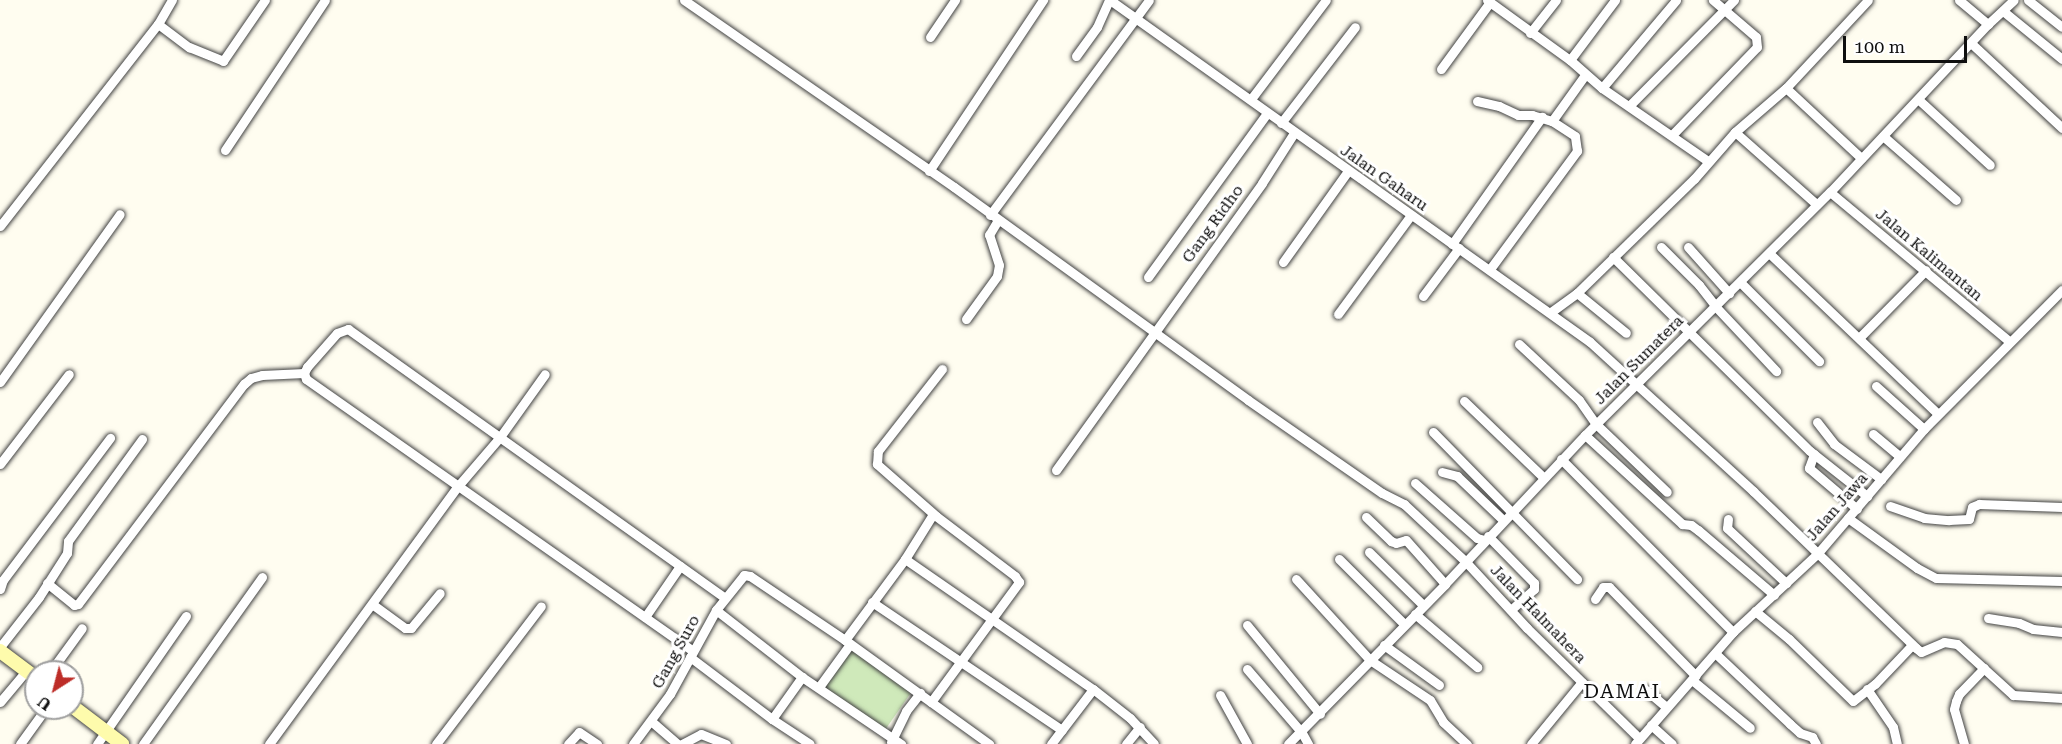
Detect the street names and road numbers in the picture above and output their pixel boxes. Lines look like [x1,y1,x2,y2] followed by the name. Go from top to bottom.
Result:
[1337,141,1431,215] street label: Jalan Gaharu
[1178,181,1248,267] street label: Gang Ridho
[1872,205,1986,305] street label: Jalan Kalimantan
[1590,311,1688,409] street label: Jalan Sumatera
[1802,469,1872,545] street label: Jalan Jawa
[1486,561,1590,667] street label: Jalan Halmahera
[648,612,704,692] street label: Gang Suro

